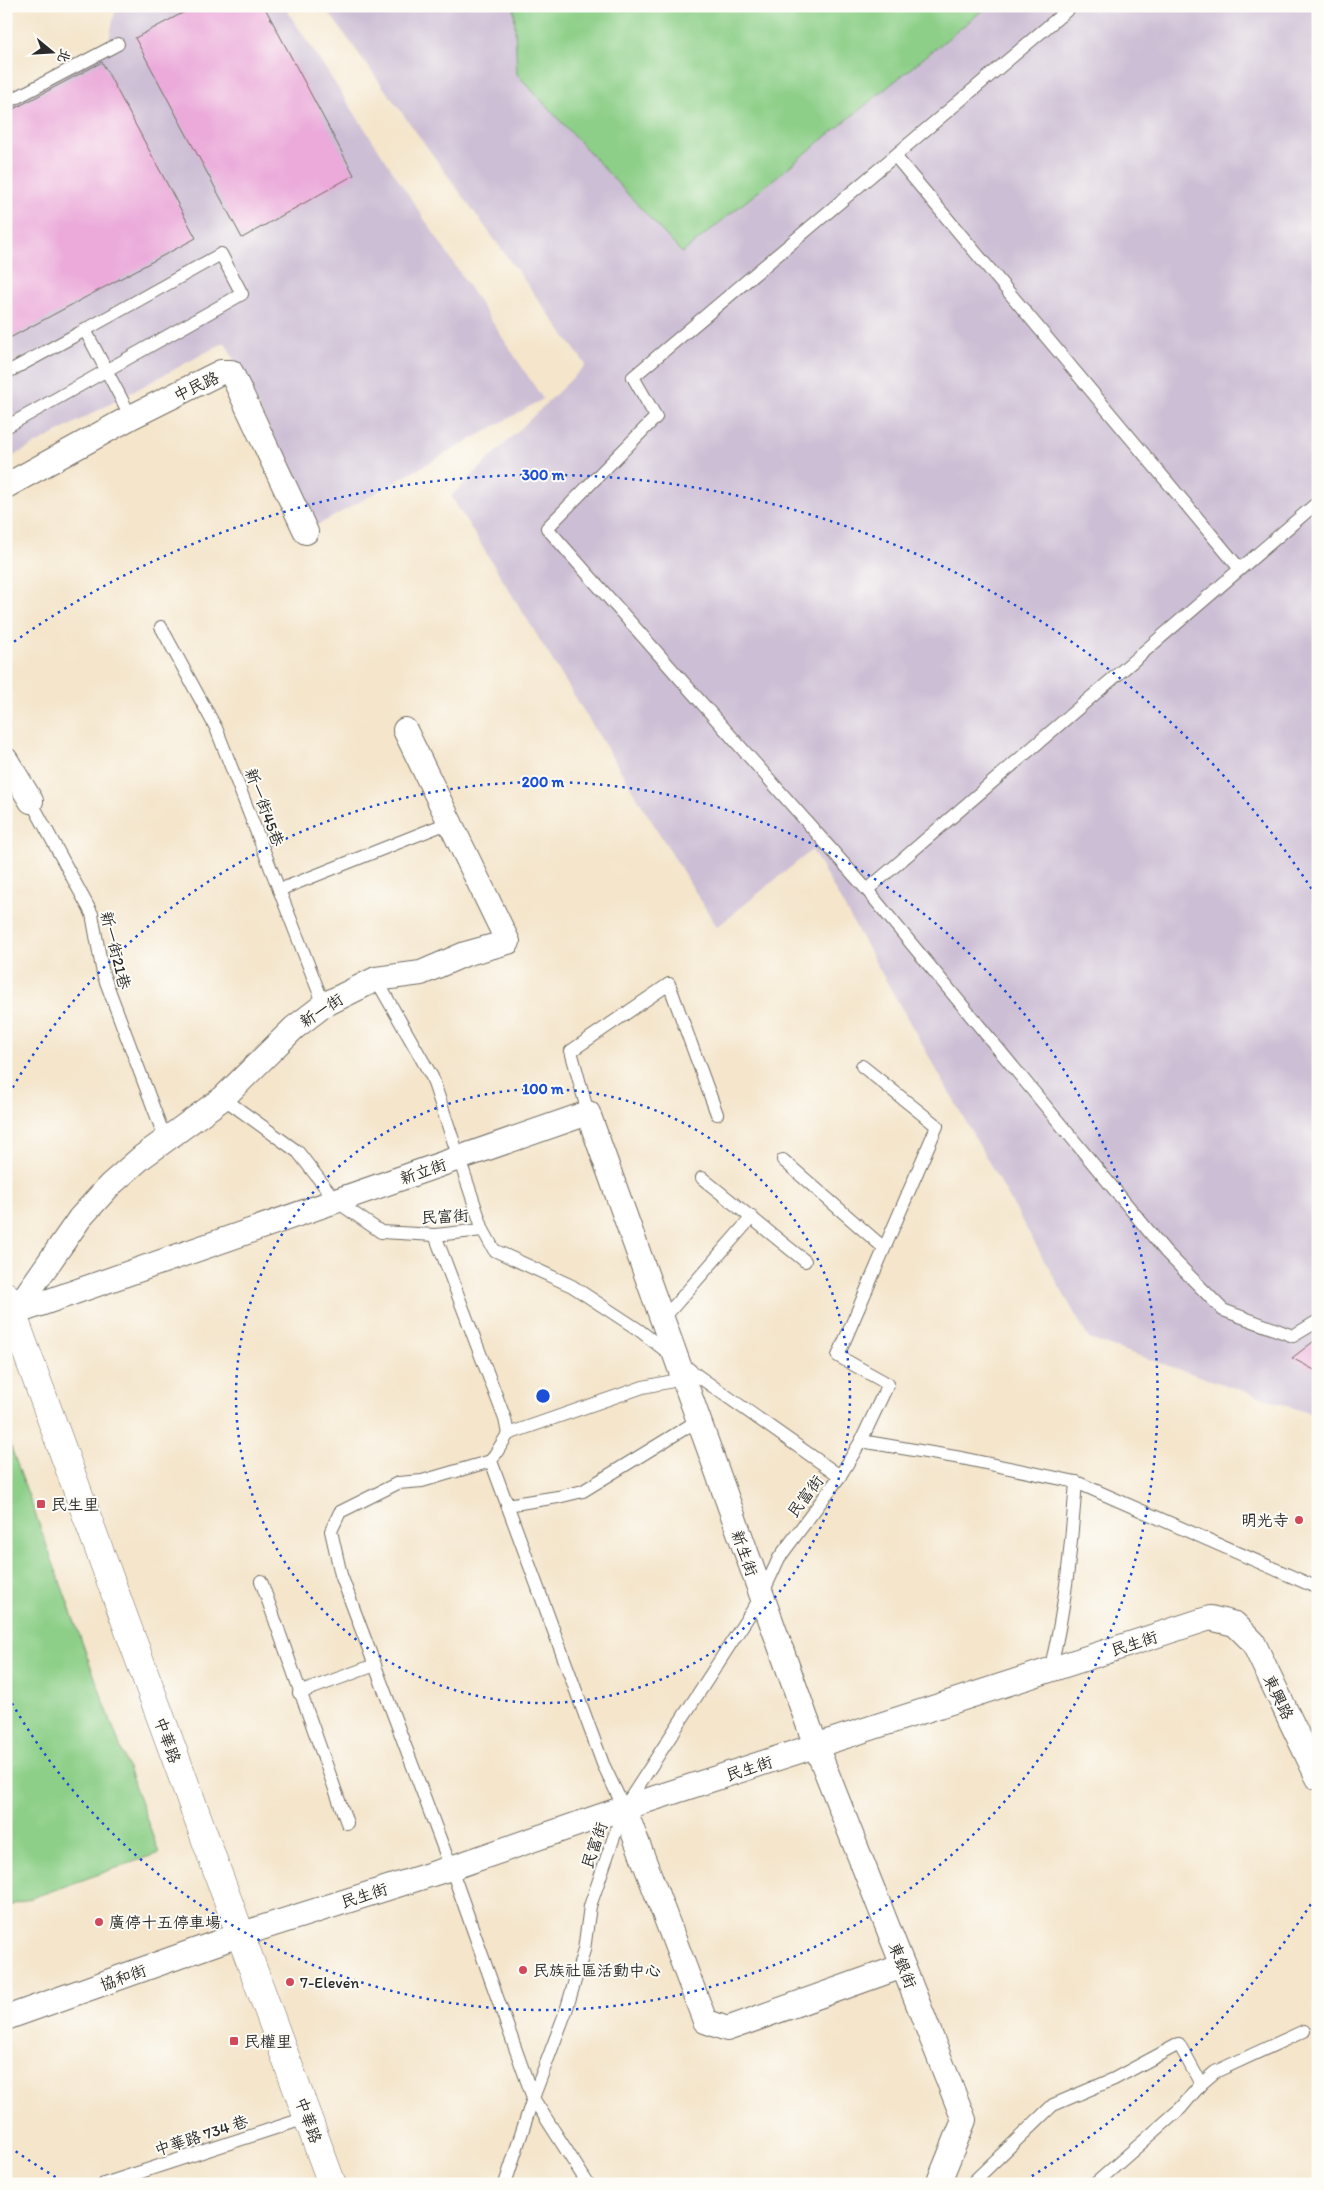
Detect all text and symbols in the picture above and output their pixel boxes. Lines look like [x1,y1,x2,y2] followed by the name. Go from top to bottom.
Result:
[28,28,78,78] north arrow
[54,47,74,65] text: 北
[170,368,222,405] street label: 中民路
[522,466,565,484] text: 300 m
[241,765,288,849] street label: 新一街45巷
[522,773,565,791] text: 200 m
[97,909,134,991] street label: 新一街21巷
[296,989,347,1031] street label: 新一街
[522,1080,564,1098] text: 100 m
[397,1155,449,1188] street label: 新立街
[421,1206,469,1227] street label: 民富街
[534,1387,552,1405] centre of rings
[783,1471,827,1521] street label: 民富街
[51,1495,99,1514] place label: 民生里
[35,1498,47,1510] marker: 民生里
[1241,1511,1289,1530] place label: 明光寺
[1293,1514,1305,1526] marker: 明光寺
[727,1527,762,1579] street label: 新生街
[1108,1627,1160,1660] street label: 民生街
[1259,1671,1298,1723] street label: 東興路
[150,1714,185,1766] street label: 中華路
[723,1752,775,1785] street label: 民生街
[578,1819,611,1871] street label: 民富街
[338,1879,390,1912] street label: 民生街
[109,1913,221,1932] place label: 廣停十五停車場
[93,1916,105,1928] marker: 廣停十五停車場
[885,1939,920,1991] street label: 東銀街
[97,1960,149,1995] street label: 協和街
[533,1961,661,1980] place label: 民族社區活動中心
[517,1964,529,1976] marker: 民族社區活動中心
[300,1973,359,1992] place label: 7-Eleven
[284,1976,296,1988] marker: 7-Eleven
[244,2032,292,2051] place label: 民權里
[228,2035,240,2047] marker: 民權里
[291,2094,326,2146] street label: 中華路
[152,2111,250,2160] street label: 中華路 734 巷

